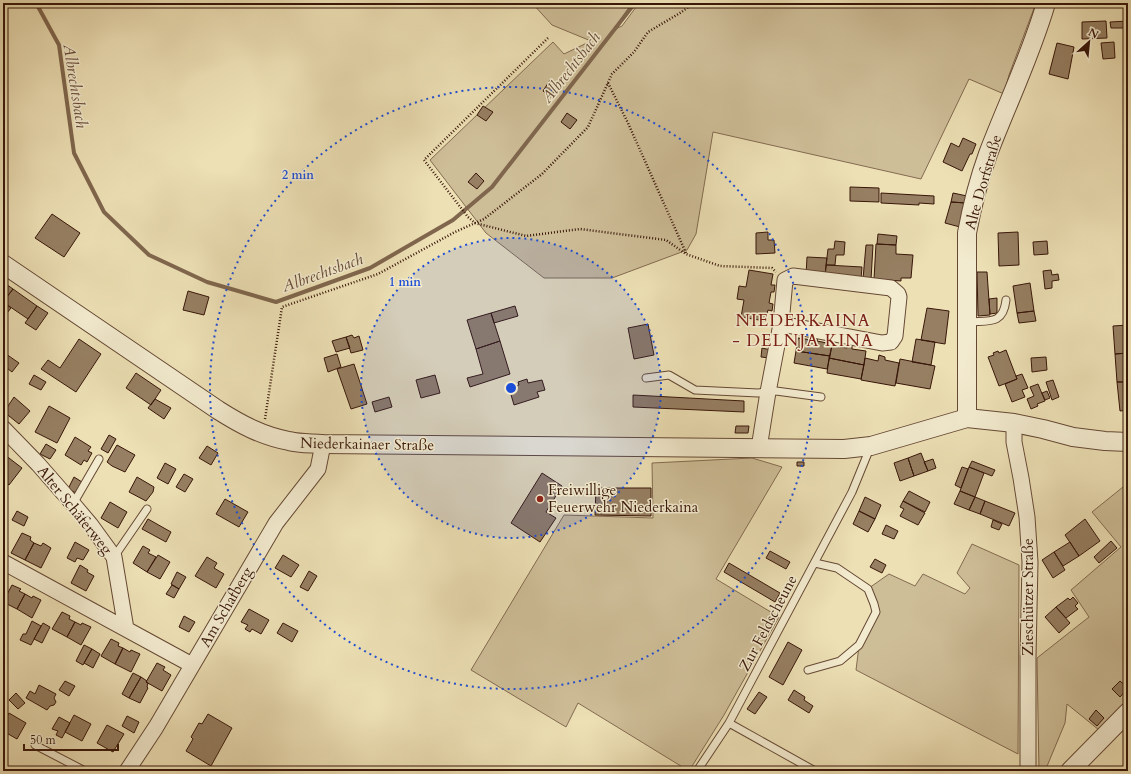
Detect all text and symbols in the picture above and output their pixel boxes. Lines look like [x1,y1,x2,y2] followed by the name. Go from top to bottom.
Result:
[1069,22,1109,62] north arrow
[1086,25,1101,43] text: N
[535,27,606,109] water label: Albrechtsbach
[57,42,93,130] water label: Albrechtsbach
[960,132,1006,232] street label: Alte Dorfstraße
[282,167,314,183] text: 2 min
[278,248,366,298] water label: Albrechtsbach
[389,274,421,290] text: 1 min
[732,309,874,352] district label: NIEDERKAINA - DELNJA KINA
[504,381,518,395] centre of rings
[300,433,434,455] street label: Niederkainaer Straße
[33,461,117,559] street label: Alter Schäferweg
[548,480,699,517] place label: Freiwillige Feuerwehr Niederkaina
[535,494,545,504] marker: Freiwillige Feuerwehr Niederkaina
[1018,538,1038,656] street label: Zieschützer Straße
[195,563,257,651] street label: Am Schafberg
[734,571,802,675] street label: Zur Feldscheune
[24,726,118,752] scale bar
[30,732,57,748] text: 50 m

